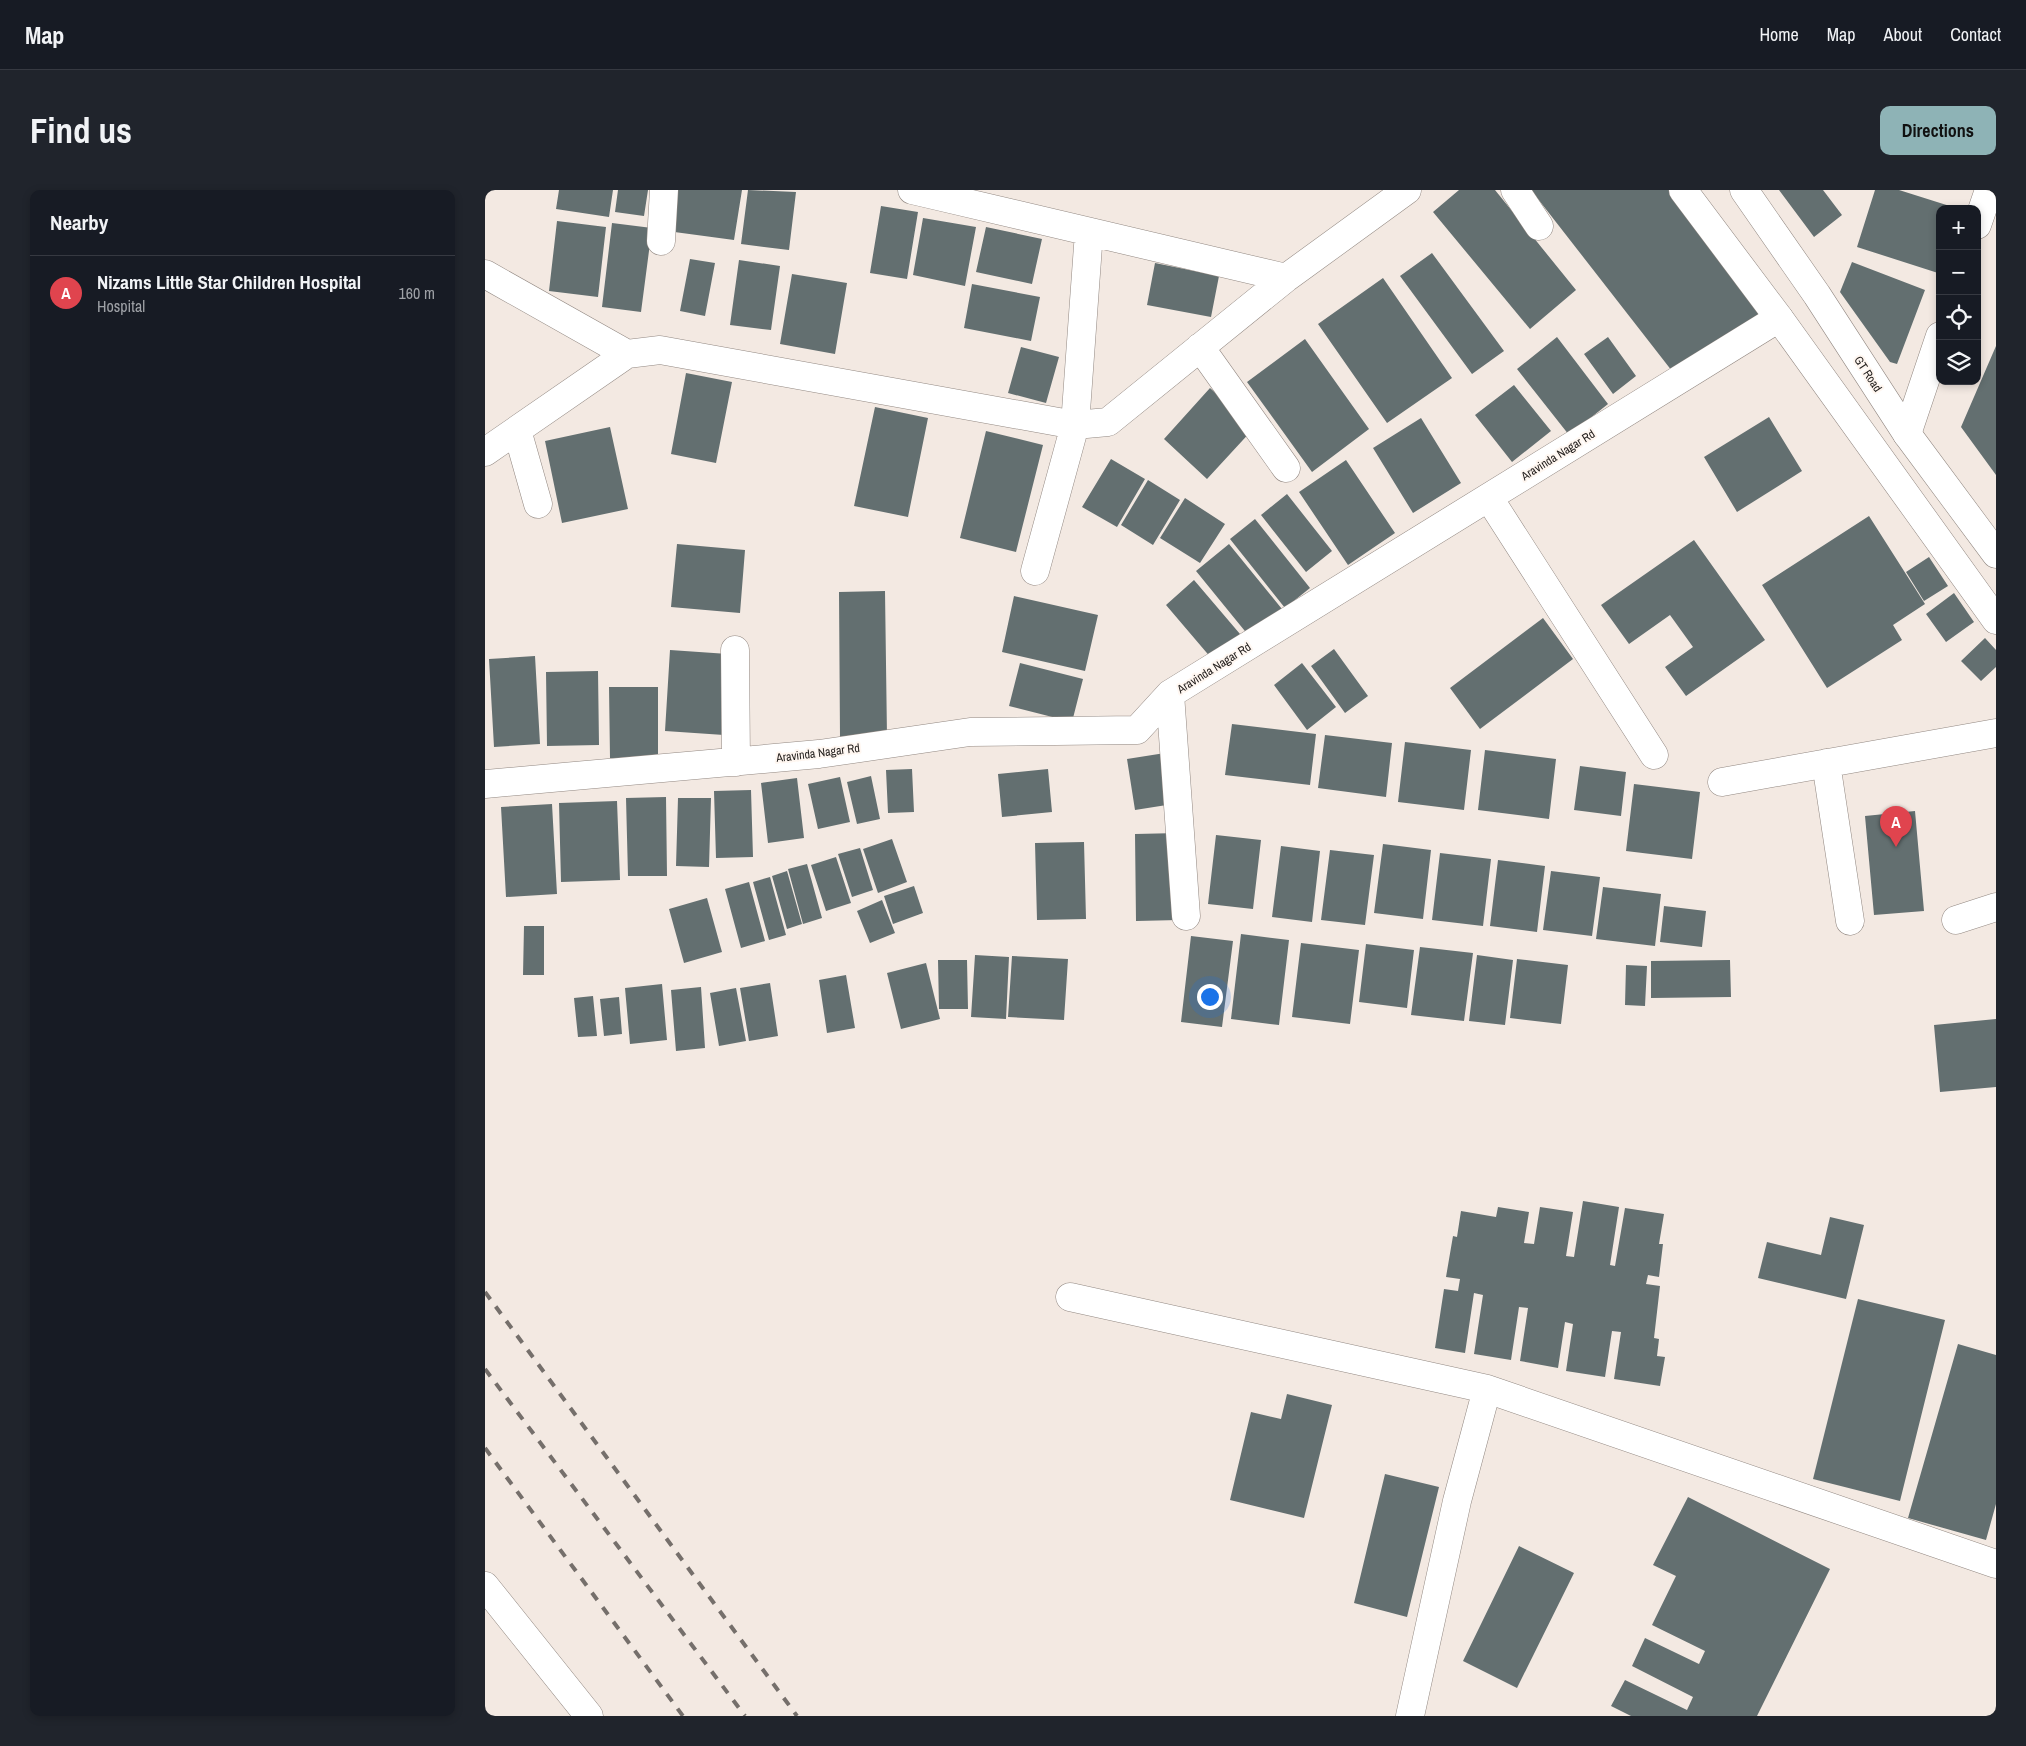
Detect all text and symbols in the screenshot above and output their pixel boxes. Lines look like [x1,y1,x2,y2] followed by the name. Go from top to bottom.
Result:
[25,19,64,51] text: Map
[1759,22,1799,47] text: Home
[1827,22,1856,47] text: Map
[1884,22,1922,47] text: About
[1950,22,2001,47] text: Contact
[1880,106,1996,155] button: Directions
[30,107,132,154] text: Find us
[1936,205,1981,385] map controls
[1936,205,1981,250] button: +
[50,208,108,237] text: Nearby
[1936,250,1981,295] button: −
[97,269,361,295] text: Nizams Little Star Children Hospital
[61,282,71,304] text: A
[399,282,435,304] text: 160 m
[97,295,145,317] text: Hospital
[1936,295,1981,340] button: locate
[1936,340,1981,385] button: layers
[1850,353,1886,395] street label: GT Road
[1517,426,1598,485] street label: Aravinda Nagar Rd
[1173,639,1254,698] street label: Aravinda Nagar Rd
[774,740,861,766] street label: Aravinda Nagar Rd
[1880,806,1912,847] pin: A
[1197,984,1223,1010] your location

